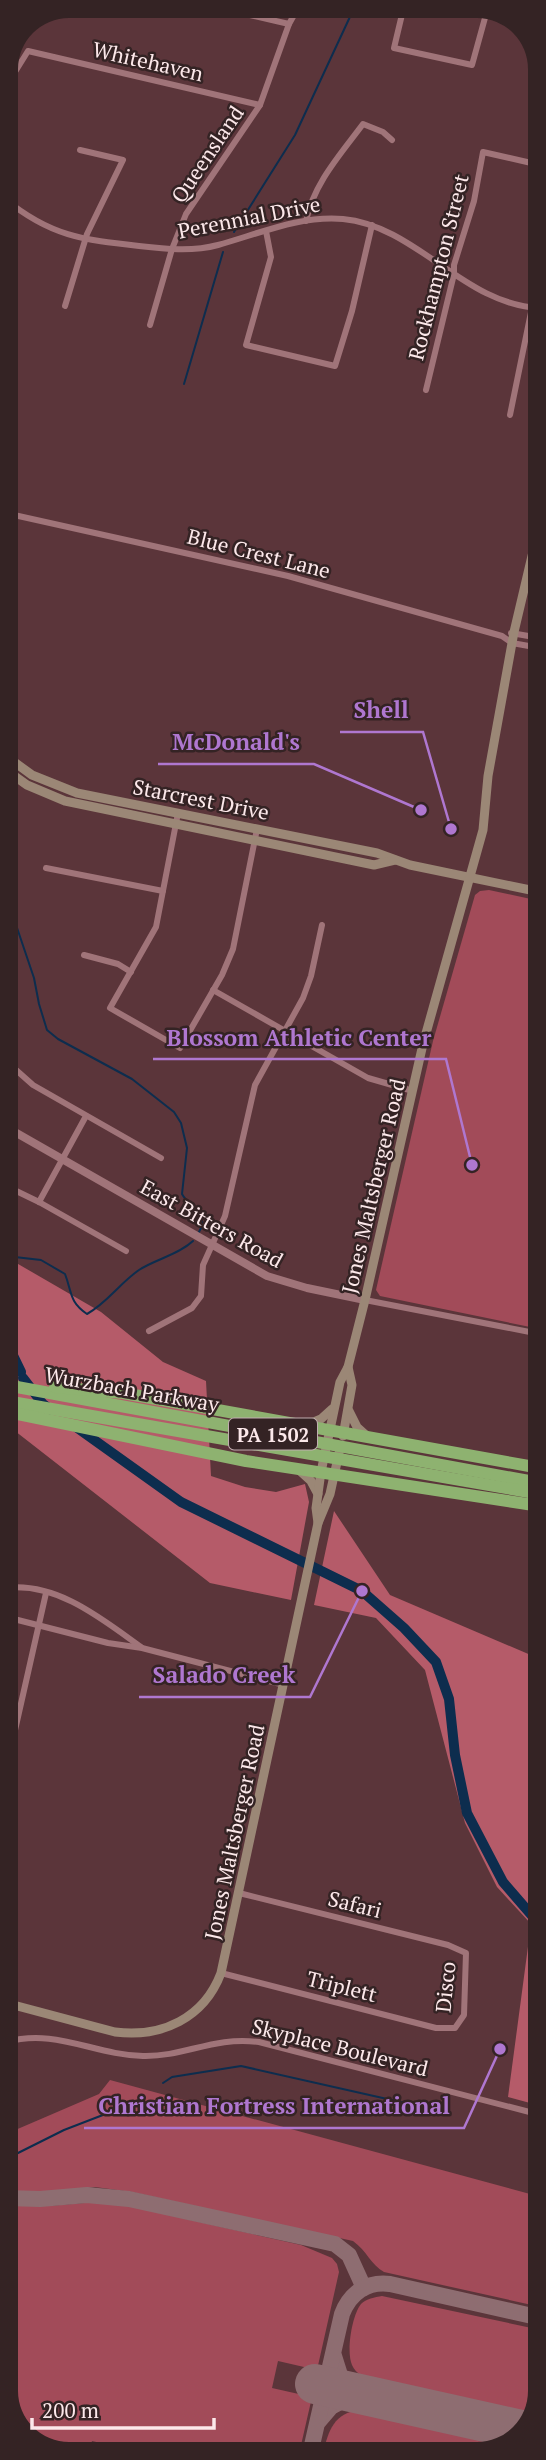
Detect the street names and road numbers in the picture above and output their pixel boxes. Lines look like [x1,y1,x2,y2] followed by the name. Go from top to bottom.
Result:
[90,35,207,87] street label: Whitehaven
[164,100,250,208] street label: Queensland
[401,171,475,363] street label: Rockhampton Street
[175,189,323,245] street label: Perennial Drive
[185,522,333,584] street label: Blue Crest Lane
[130,772,272,826] street label: Starcrest Drive
[335,1075,411,1296] street label: Jones Maltsberger Road
[136,1172,289,1274] street label: East Bitters Road
[43,1360,222,1418] street label: Wurzbach Parkway
[229,1418,317,1450] road number: PA 1502
[197,1721,271,1942] street label: Jones Maltsberger Road
[325,1884,385,1924] street label: Safari
[428,1960,462,2014] street label: Disco
[304,1964,380,2008] street label: Triplett
[249,2012,431,2083] street label: Skyplace Boulevard

